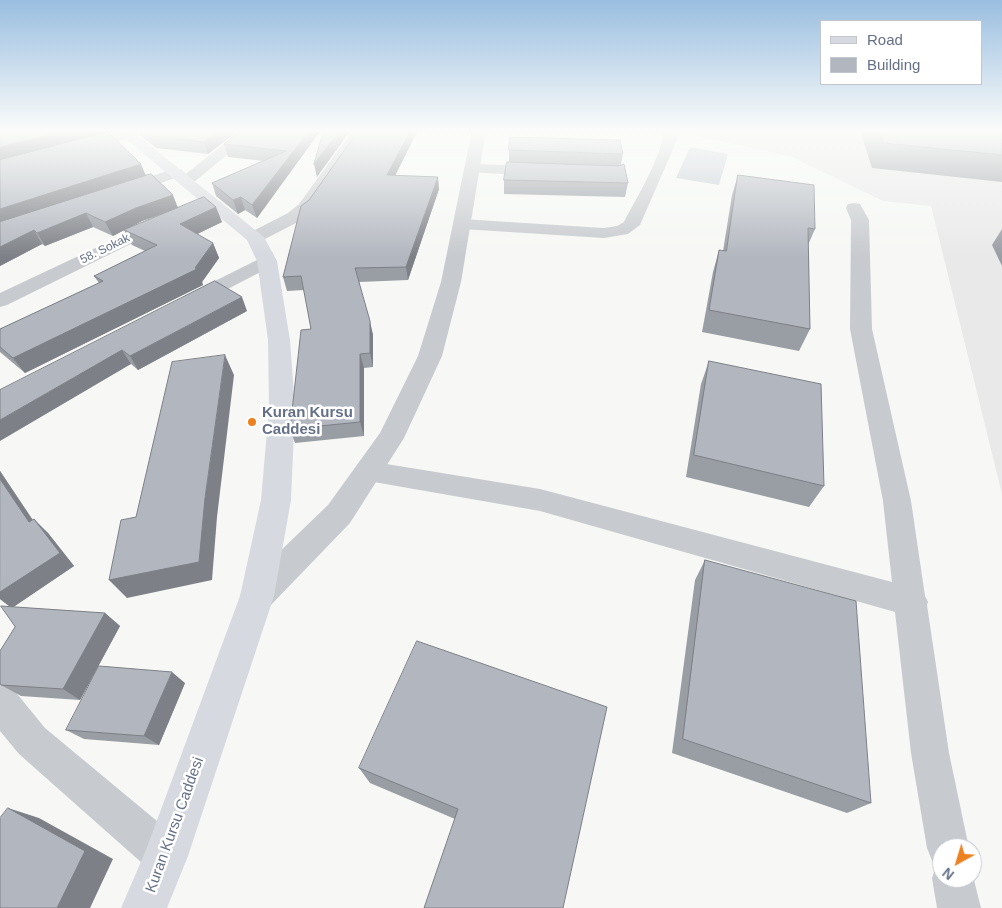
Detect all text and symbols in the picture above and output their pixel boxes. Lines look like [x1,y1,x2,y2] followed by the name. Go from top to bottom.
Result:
[820,20,982,85] legend
[867,31,903,48] text: Road
[867,56,920,73] text: Building
[78,231,132,267] street label: 58. Sokak
[262,404,353,439] place label: Kuran Kursu Caddesi
[246,416,258,428] marker: Kuran Kursu Caddesi
[142,755,208,895] street label: Kuran Kursu Caddesi
[932,838,982,888] north arrow
[939,864,957,883] text: N

